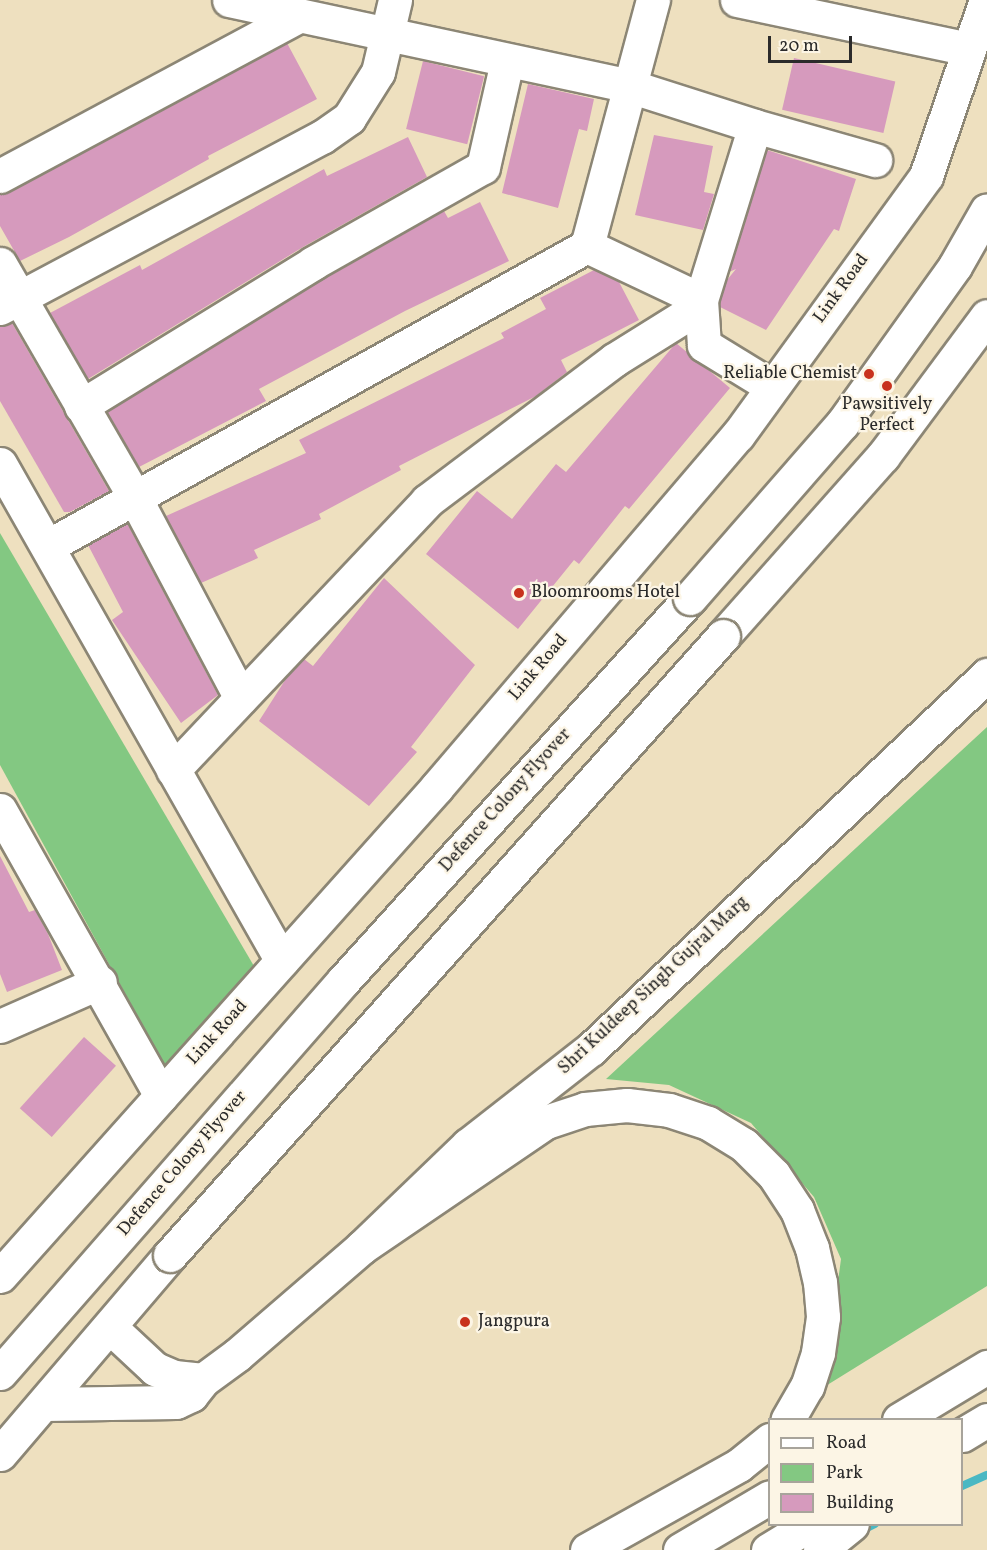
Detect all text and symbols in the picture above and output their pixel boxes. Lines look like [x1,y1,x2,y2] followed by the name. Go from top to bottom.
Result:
[771,24,855,62] scale bar
[779,34,819,59] text: 20 m
[810,250,874,328] street label: Link Road
[723,363,857,385] place label: Reliable Chemist
[862,367,876,381] marker: Reliable Chemist
[880,379,894,393] marker: Pawsitively Perfect
[842,395,932,438] place label: Pawsitively Perfect
[531,582,680,604] place label: Bloomrooms Hotel
[512,586,526,600] marker: Bloomrooms Hotel
[505,630,573,706] street label: Link Road
[436,724,576,878] street label: Defence Colony Flyover
[554,892,754,1080] street label: Shri Kuldeep Singh Gujral Marg
[183,996,253,1070] street label: Link Road
[114,1087,252,1241] street label: Defence Colony Flyover
[478,1311,550,1333] place label: Jangpura
[456,1313,474,1331] marker: Jangpura
[768,1418,963,1526] legend
[826,1431,867,1456] text: Road
[826,1461,863,1486] text: Park
[826,1491,894,1516] text: Building

